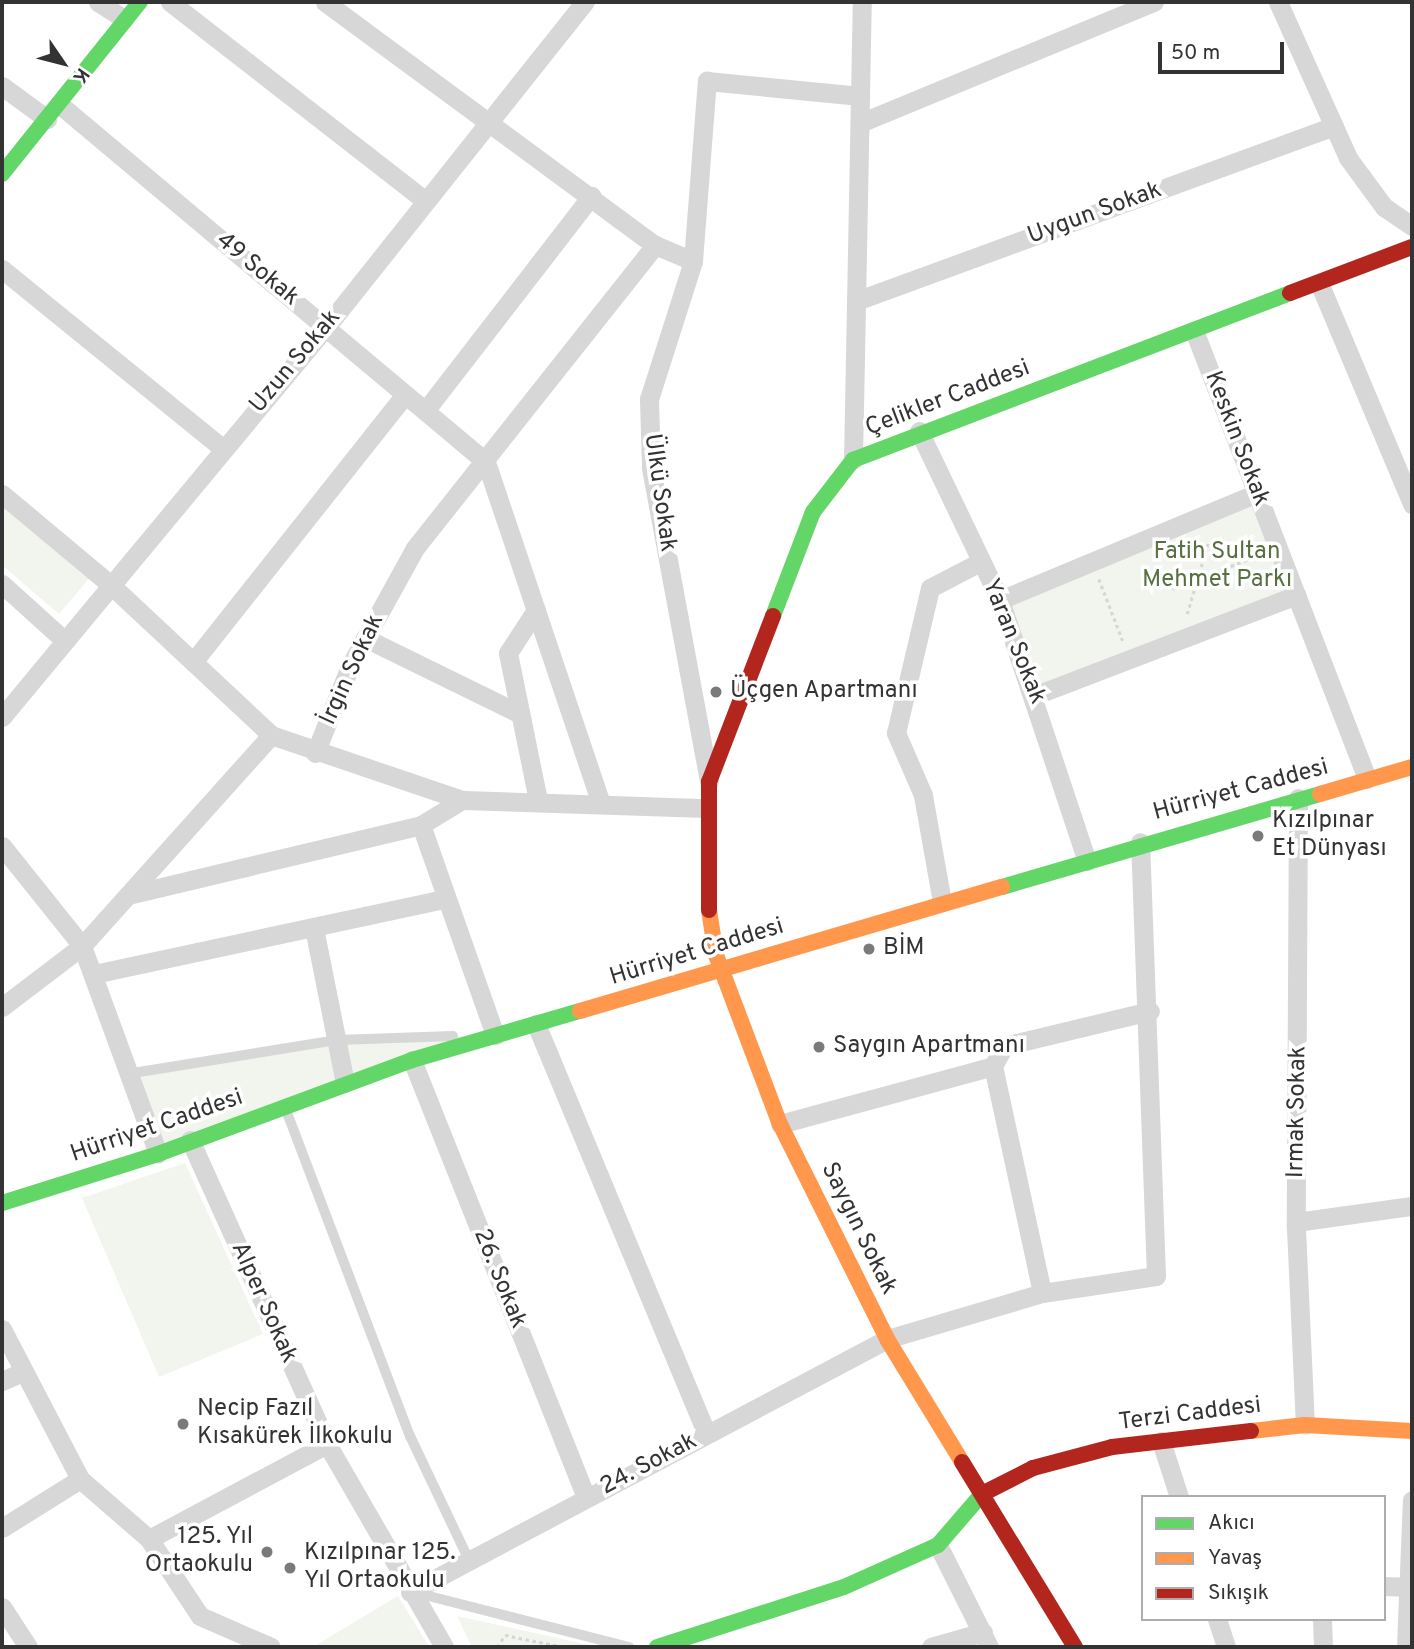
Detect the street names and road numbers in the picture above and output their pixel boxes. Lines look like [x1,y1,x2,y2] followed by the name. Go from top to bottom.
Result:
[1024,176,1166,252] street label: Uygun Sokak
[210,227,304,313] street label: 49 Sokak
[244,304,348,420] street label: Uzun Sokak
[862,354,1034,444] street label: Çelikler Caddesi
[1197,368,1275,510] street label: Keskin Sokak
[636,432,682,554] street label: Ülkü Sokak
[975,575,1051,709] street label: Yaran Sokak
[315,610,391,730] street label: İrgin Sokak
[1150,754,1332,828] street label: Hürriyet Caddesi
[607,913,787,993] street label: Hürriyet Caddesi
[1282,1046,1314,1178] street label: Irmak Sokak
[67,1084,247,1170] street label: Hürriyet Caddesi
[814,1158,902,1300] street label: Saygın Sokak
[466,1225,532,1333] street label: 26. Sokak
[224,1238,302,1368] street label: Alper Sokak
[1117,1392,1263,1438] street label: Terzi Caddesi
[596,1428,702,1502] street label: 24. Sokak

